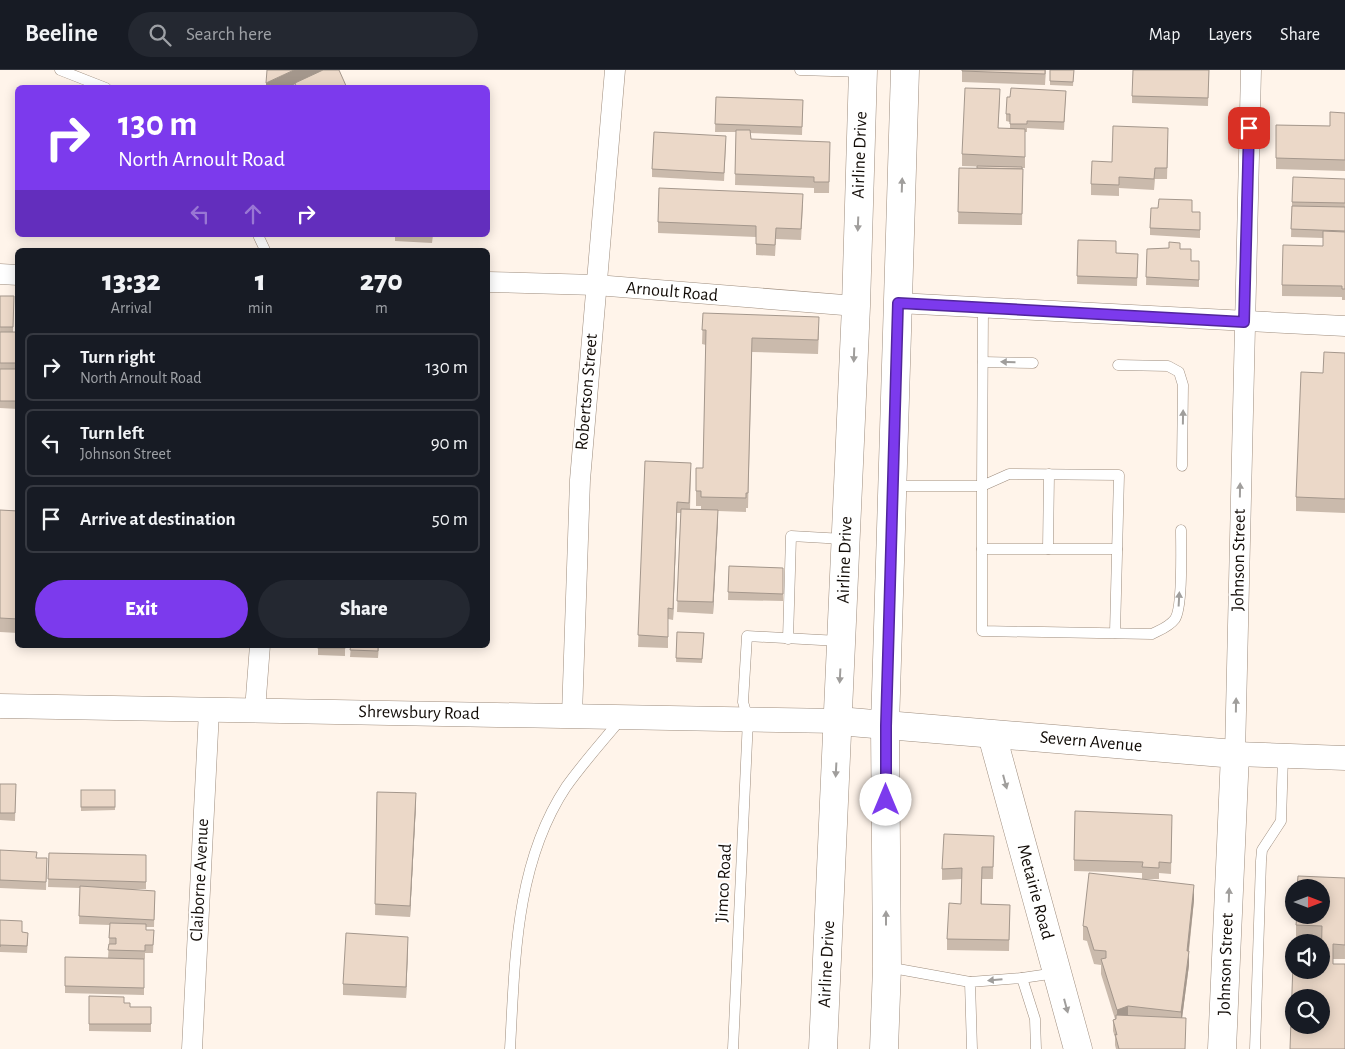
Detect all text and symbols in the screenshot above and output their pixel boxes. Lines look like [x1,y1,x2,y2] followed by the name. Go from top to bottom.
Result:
[128,12,478,57] search box
[146,21,174,49] icon: search
[25,22,98,46] text: Beeline
[186,25,272,44] text: Search here
[1149,26,1180,44] text: Map
[1208,26,1252,44] text: Layers
[1280,26,1320,44] text: Share
[35,105,100,170] icon: right
[118,107,197,142] text: 130 m
[1228,107,1270,149] pin
[849,111,871,199] street label: Airline Drive
[1235,114,1263,142] icon: arrive
[118,148,285,170] text: North Arnoult Road
[898,176,906,192] one-way arrow
[186,200,214,228] icon: left
[239,200,267,228] icon: ahead
[292,200,320,228] icon: right
[854,216,862,232] one-way arrow
[102,266,161,296] text: 13:32
[255,266,266,296] text: 1
[360,266,403,296] text: 270
[625,279,719,305] street label: Arnoult Road
[111,300,152,316] text: Arrival
[248,300,273,316] text: min
[375,300,388,316] text: m
[573,333,601,451] street label: Robertson Street
[850,347,858,363] one-way arrow
[80,348,155,367] text: Turn right
[37,353,65,381] icon: right
[425,358,468,377] text: 130 m
[1000,358,1016,366] one-way arrow
[80,370,202,386] text: North Arnoult Road
[1179,409,1187,425] one-way arrow
[80,424,144,443] text: Turn left
[37,429,65,457] icon: left
[431,434,468,453] text: 90 m
[80,446,171,462] text: Johnson Street
[1236,482,1244,498] one-way arrow
[37,505,65,533] icon: arrive
[1229,508,1249,611] street label: Johnson Street
[80,510,236,529] text: Arrive at destination
[432,510,468,529] text: 50 m
[834,516,856,604] street label: Airline Drive
[35,580,248,638] button: Exit
[258,580,470,638] button: Share
[1176,590,1184,606] one-way arrow
[836,668,844,684] one-way arrow
[1232,697,1240,713] one-way arrow
[358,703,480,723] street label: Shrewsbury Road
[1039,729,1143,755] street label: Severn Avenue
[831,762,839,778] one-way arrow
[859,773,911,825] position arrow
[1001,774,1009,789] one-way arrow
[188,818,212,942] street label: Claiborne Avenue
[1014,842,1056,942] street label: Metairie Road
[713,843,735,923] street label: Jimco Road
[1285,879,1330,924] north arrow
[1285,879,1330,1034] map controls
[1225,887,1233,903] one-way arrow
[882,910,890,926] one-way arrow
[1215,912,1237,1016] street label: Johnson Street
[816,920,838,1008] street label: Airline Drive
[1285,934,1330,979] button: sound
[986,976,1002,984] one-way arrow
[1285,989,1330,1034] button: search
[1062,998,1070,1014] one-way arrow

